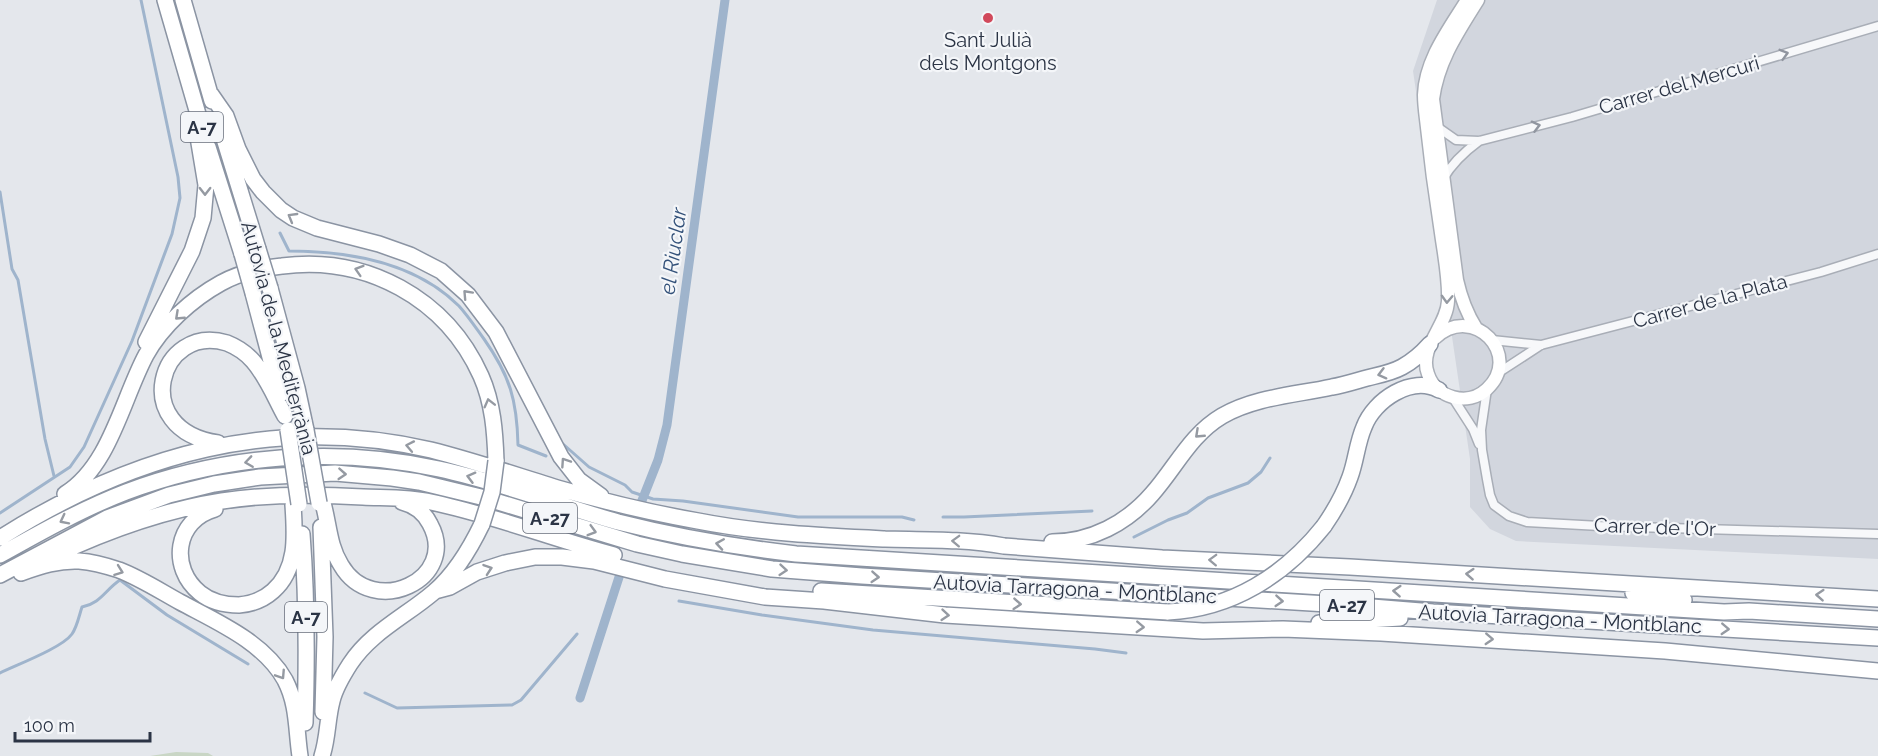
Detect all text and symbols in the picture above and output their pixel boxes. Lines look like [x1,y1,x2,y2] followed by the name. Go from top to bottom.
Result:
[981,11,995,25] marker: Sant Julià dels Montgons
[919,28,1057,75] place label: Sant Julià dels Montgons
[1778,49,1789,61] one-way arrow
[1596,51,1762,119] street label: Carrer del Mercuri
[181,112,223,142] road number: A-7
[1530,121,1541,133] one-way arrow
[199,186,211,195] one-way arrow
[655,205,692,296] water label: el Riuclar
[288,212,298,224] one-way arrow
[236,219,322,457] street label: Autovia de la Mediterrània
[354,265,365,277] one-way arrow
[1630,269,1790,333] street label: Carrer de la Plata
[463,291,474,301] one-way arrow
[1441,294,1454,303] one-way arrow
[175,309,185,320] one-way arrow
[1377,367,1387,380] one-way arrow
[484,398,497,408] one-way arrow
[1195,427,1205,438] one-way arrow
[405,440,415,453] one-way arrow
[244,455,253,467] one-way arrow
[561,458,572,469] one-way arrow
[337,467,346,480] one-way arrow
[467,472,477,485] one-way arrow
[523,503,577,533] road number: A-27
[59,513,70,525] one-way arrow
[1594,513,1716,541] street label: Carrer de l'Or
[586,524,597,536] one-way arrow
[951,535,960,548] one-way arrow
[716,538,726,551] one-way arrow
[1208,554,1217,567] one-way arrow
[113,563,123,576] one-way arrow
[482,563,493,576] one-way arrow
[779,563,788,576] one-way arrow
[1466,568,1475,581] one-way arrow
[871,570,880,583] one-way arrow
[933,570,1217,608] street label: Autovia Tarragona - Montblanc
[1392,585,1401,598] one-way arrow
[1815,589,1824,602] one-way arrow
[1320,590,1374,620] road number: A-27
[1275,595,1284,608] one-way arrow
[1013,597,1022,610] one-way arrow
[1418,600,1702,638] street label: Autovia Tarragona - Montblanc
[285,602,327,632] road number: A-7
[941,608,950,621] one-way arrow
[1135,620,1144,633] one-way arrow
[1721,622,1730,635] one-way arrow
[1484,633,1493,646] one-way arrow
[274,668,285,679] one-way arrow
[15,705,150,743] scale bar
[24,715,75,736] text: 100 m

